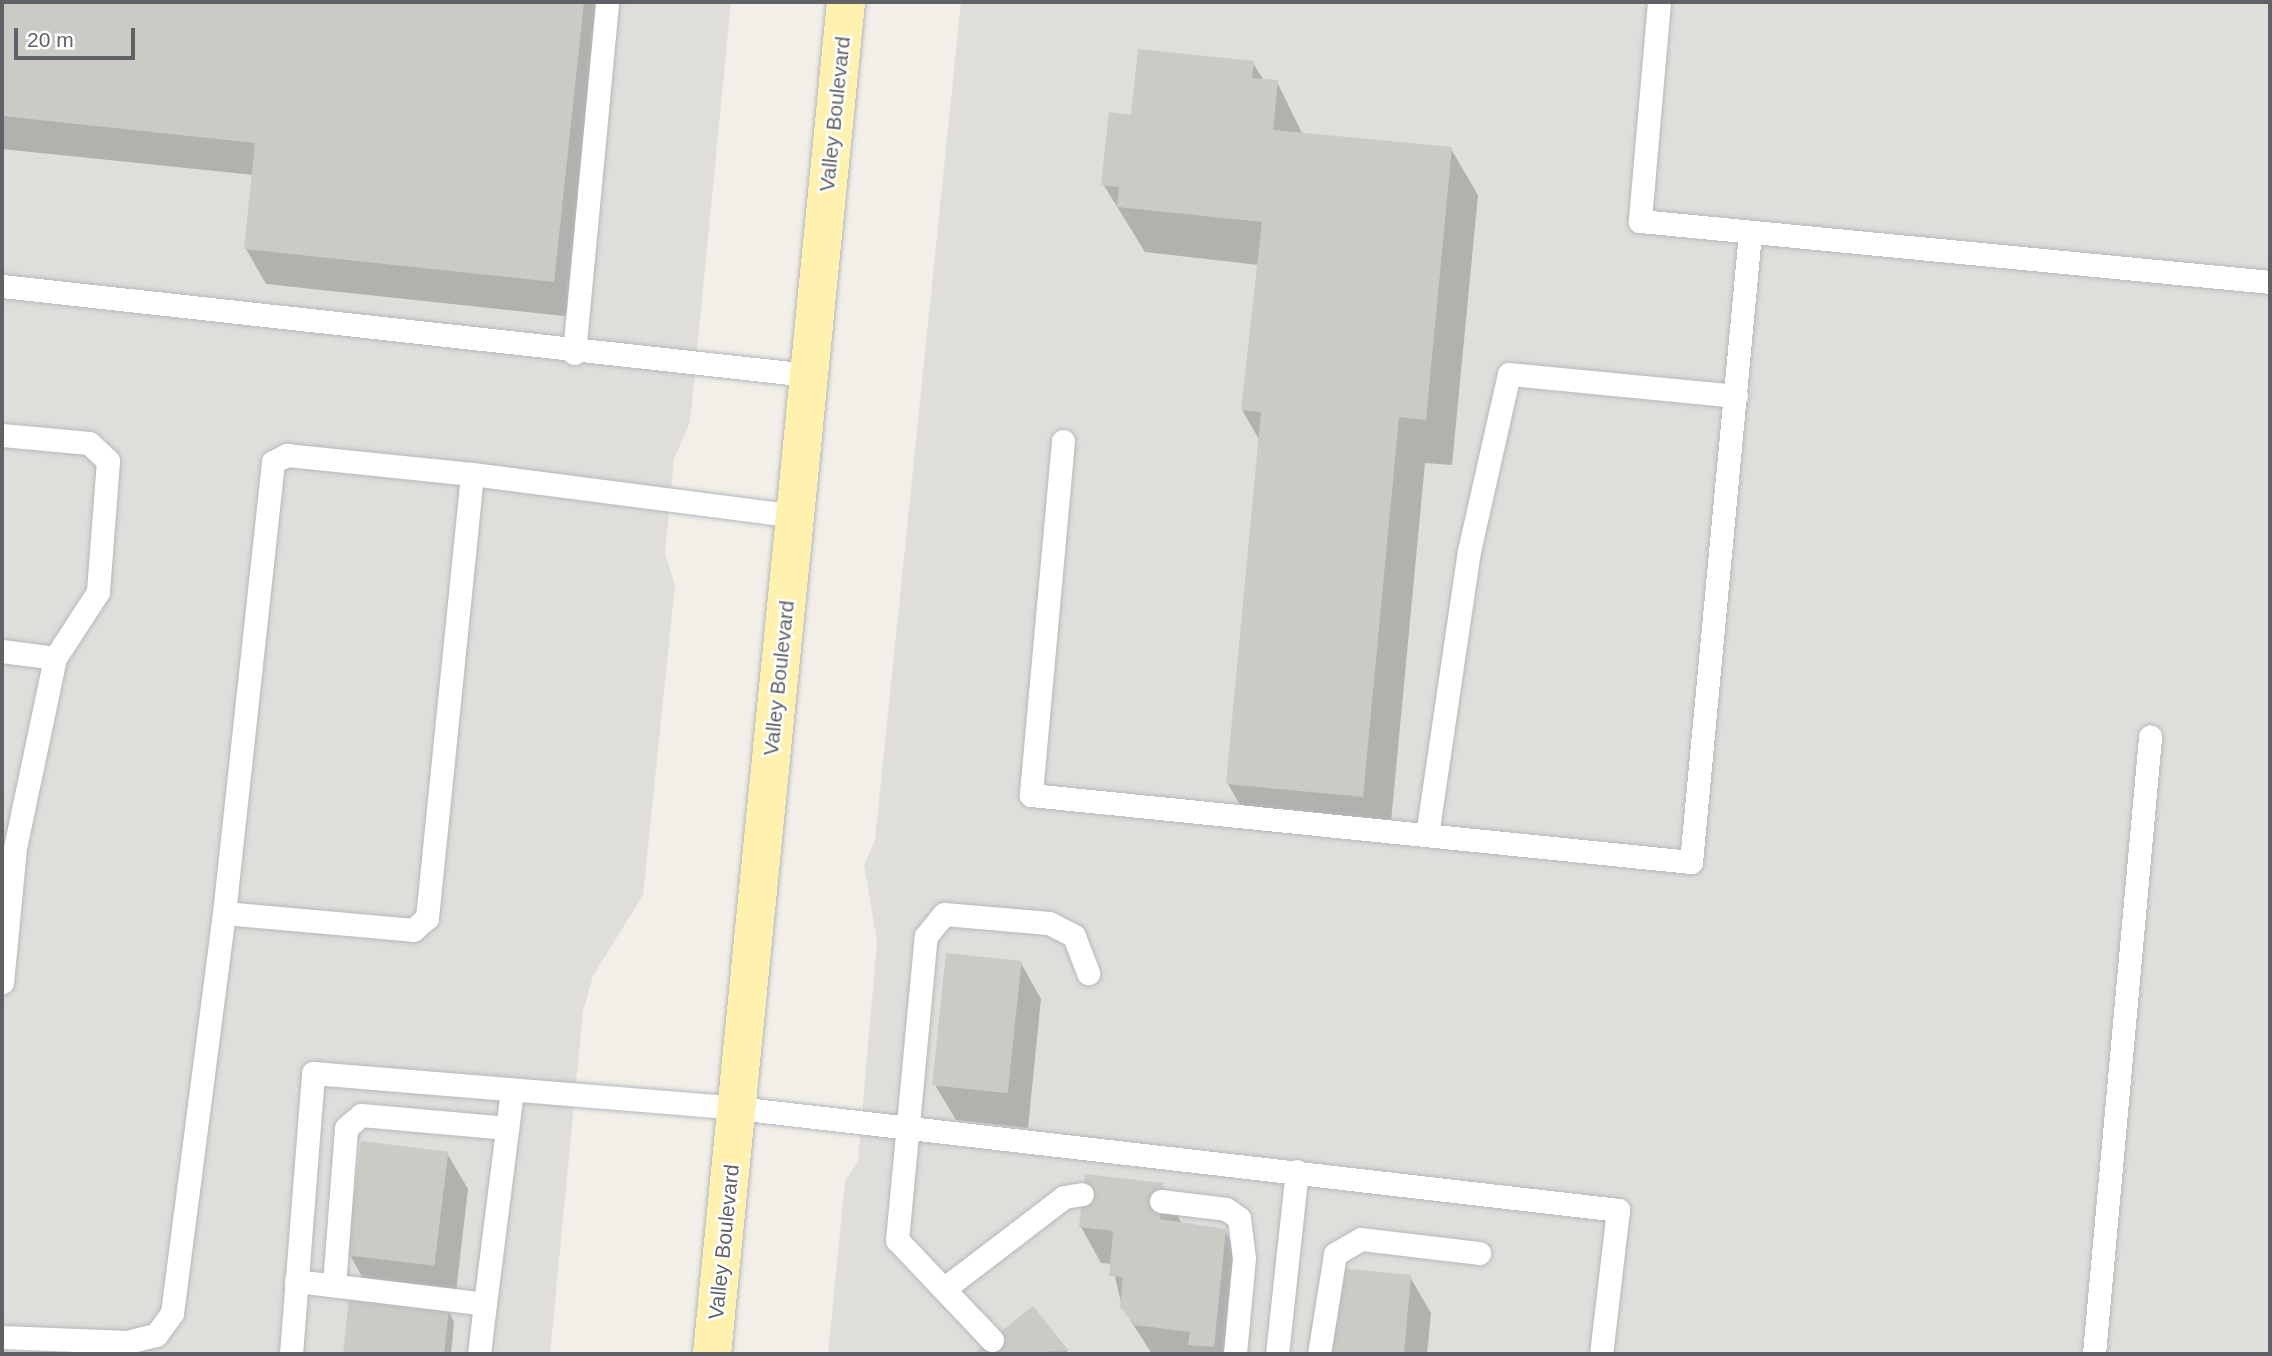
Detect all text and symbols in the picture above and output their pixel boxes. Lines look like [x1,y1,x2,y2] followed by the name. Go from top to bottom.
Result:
[18,14,138,58] scale bar
[27,28,74,51] text: 20 m
[814,35,856,193] street label: Valley Boulevard
[758,599,800,757] street label: Valley Boulevard
[703,1163,745,1321] street label: Valley Boulevard

